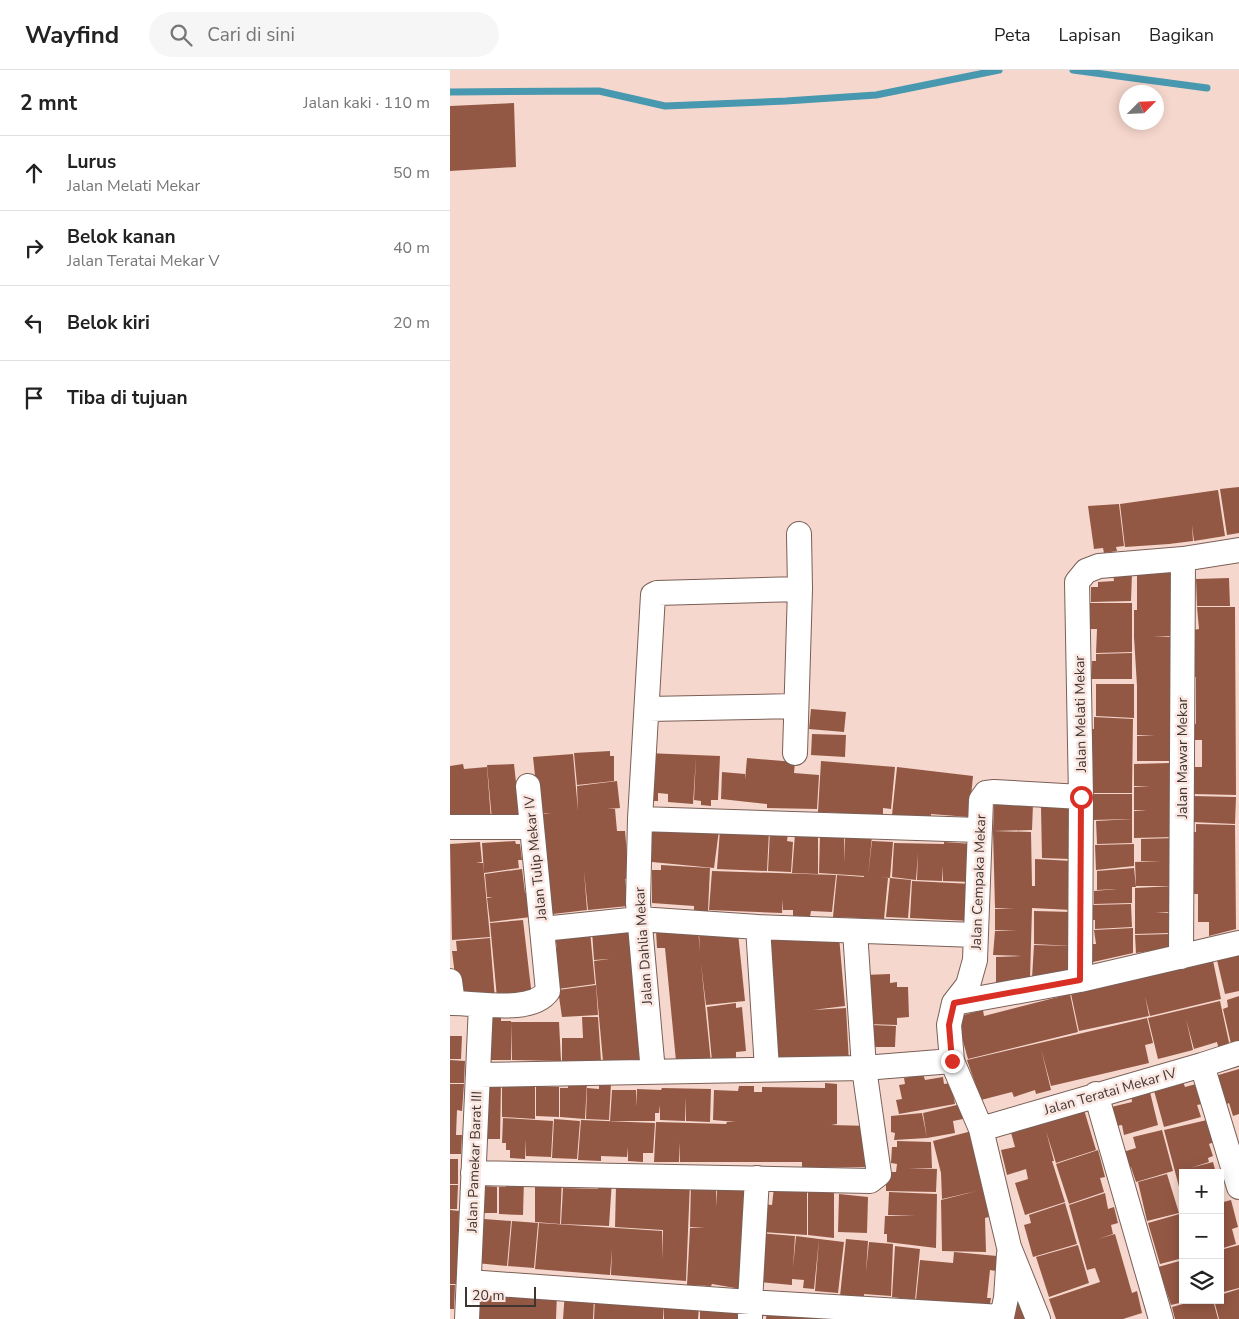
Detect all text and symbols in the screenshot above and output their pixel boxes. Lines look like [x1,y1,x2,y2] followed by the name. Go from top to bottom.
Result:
[149,12,499,57] search box
[25,19,119,51] text: Wayfind
[167,21,195,49] icon: search
[207,22,295,48] text: Cari di sini
[994,23,1030,47] text: Peta
[1058,23,1121,47] text: Lapisan
[1149,23,1214,47] text: Bagikan
[1119,85,1164,130] north arrow
[20,89,77,117] text: 2 mnt
[303,92,430,114] text: Jalan kaki · 110 m
[67,149,116,175] text: Lurus
[20,159,48,187] icon: ahead
[393,162,430,184] text: 50 m
[67,175,200,197] text: Jalan Melati Mekar
[67,224,176,250] text: Belok kanan
[20,234,48,262] icon: right
[393,237,430,259] text: 40 m
[67,250,220,272] text: Jalan Teratai Mekar V
[20,309,48,337] icon: left
[67,310,150,336] text: Belok kiri
[393,312,430,334] text: 20 m
[20,384,48,412] icon: arrive
[67,385,188,411] text: Tiba di tujuan
[1070,656,1091,773] street label: Jalan Melati Mekar
[1173,698,1192,819] street label: Jalan Mawar Mekar
[1070,786,1093,809] route start
[519,794,552,922] street label: Jalan Tulip Mekar IV
[967,814,990,951] street label: Jalan Cempaka Mekar
[630,886,657,1006] street label: Jalan Dahlia Mekar
[941,1050,964,1073] route end
[1041,1063,1179,1120] street label: Jalan Teratai Mekar IV
[462,1091,486,1234] street label: Jalan Pamekar Barat III
[1179,1169,1224,1304] map controls
[1179,1169,1224,1214] button: +
[1179,1214,1224,1259] button: −
[1179,1259,1224,1304] button: layers
[465,1284,536,1307] scale bar
[472,1286,504,1305] text: 20 m

